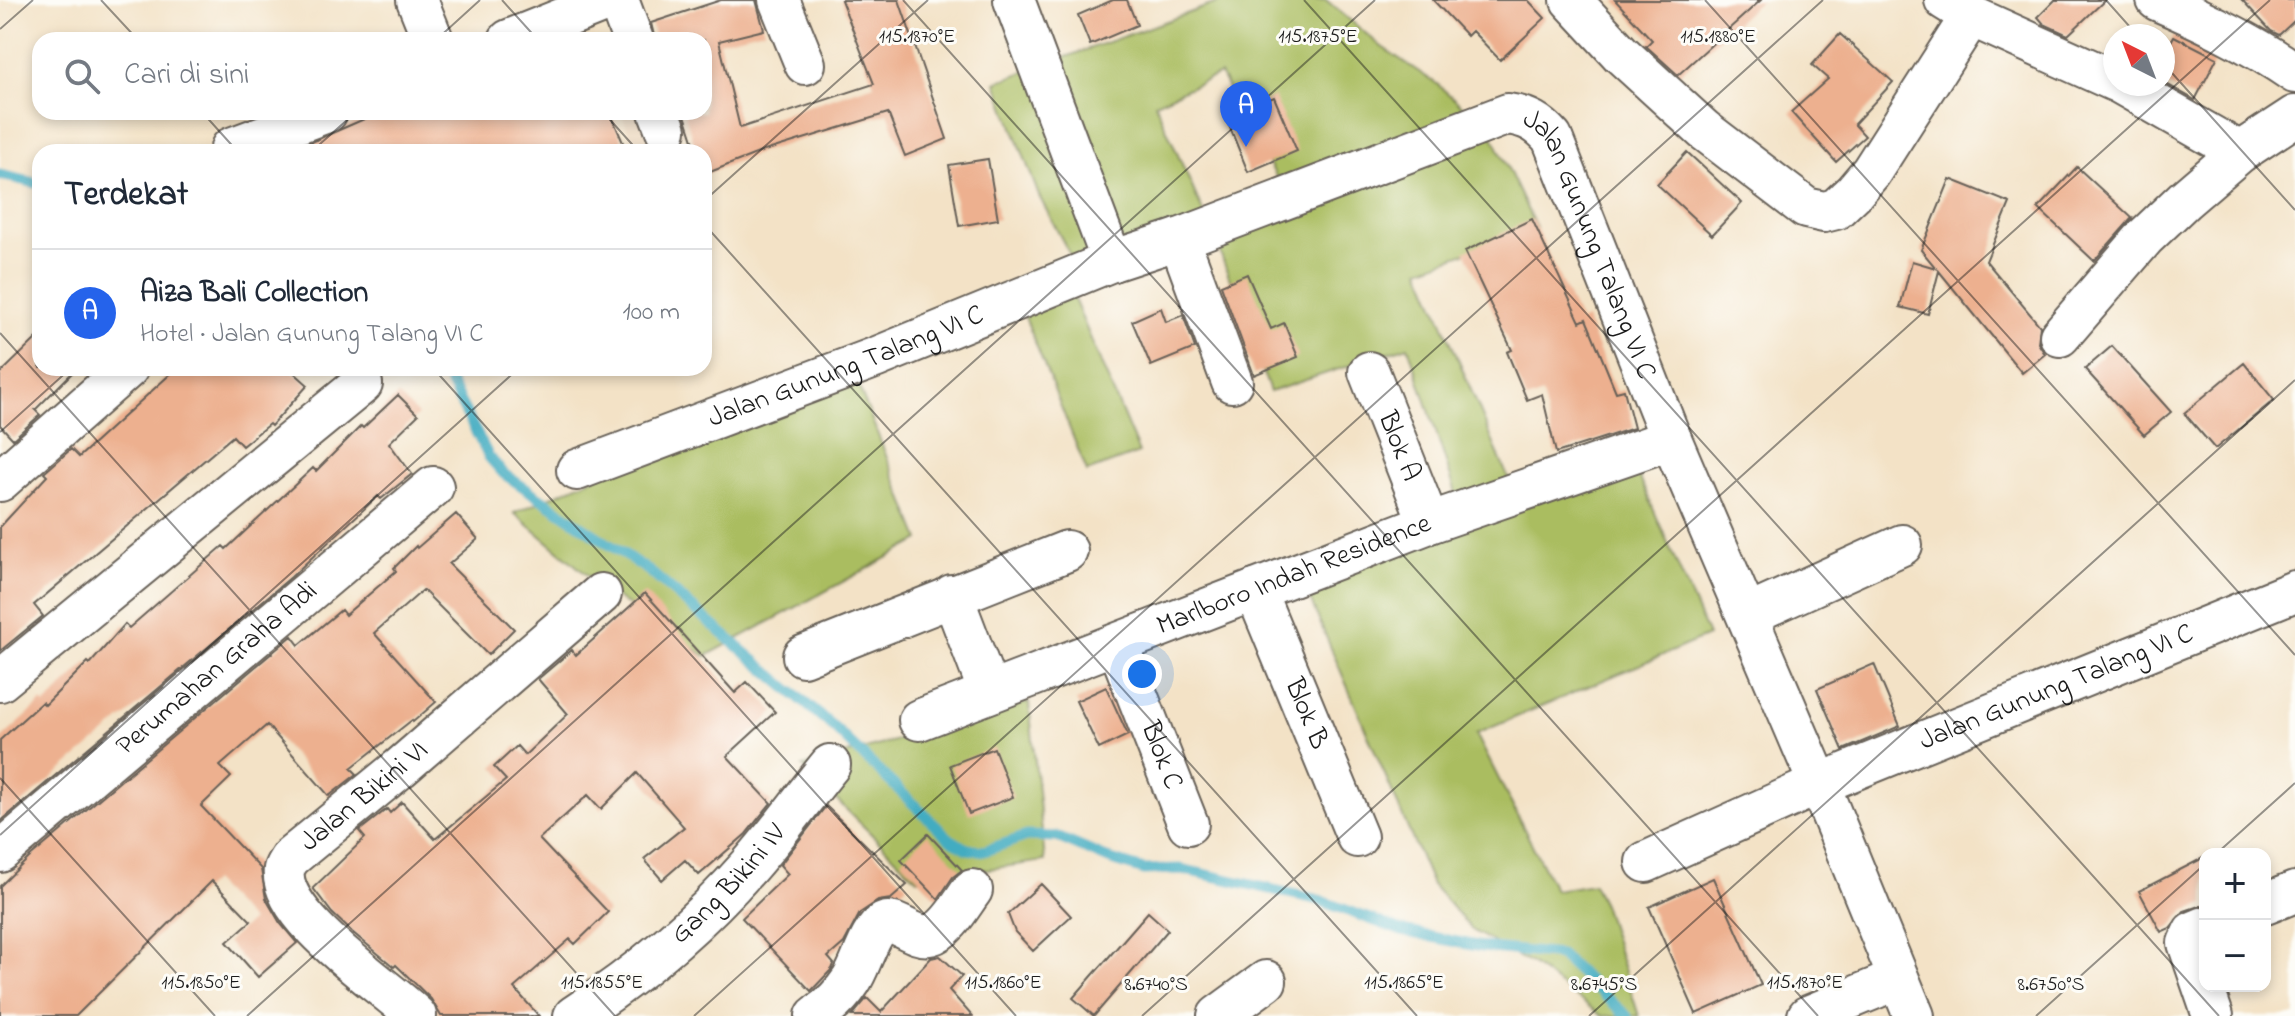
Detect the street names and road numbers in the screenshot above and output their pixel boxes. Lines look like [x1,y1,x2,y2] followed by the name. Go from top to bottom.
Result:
[1515,99,1666,386] street label: Jalan Gunung Talang VI C
[702,295,990,439] street label: Jalan Gunung Talang VI C
[1366,404,1431,487] street label: Blok A
[1151,503,1438,647] street label: Marlboro Indah Residence
[107,572,327,766] street label: Perumahan Graha Adi
[1913,614,2200,762] street label: Jalan Gunung Talang VI C
[1273,671,1339,756] street label: Blok B
[1129,714,1193,796] street label: Blok C
[291,731,438,862] street label: Jalan Bikini VI
[662,815,797,954] street label: Gang Bikini IV

